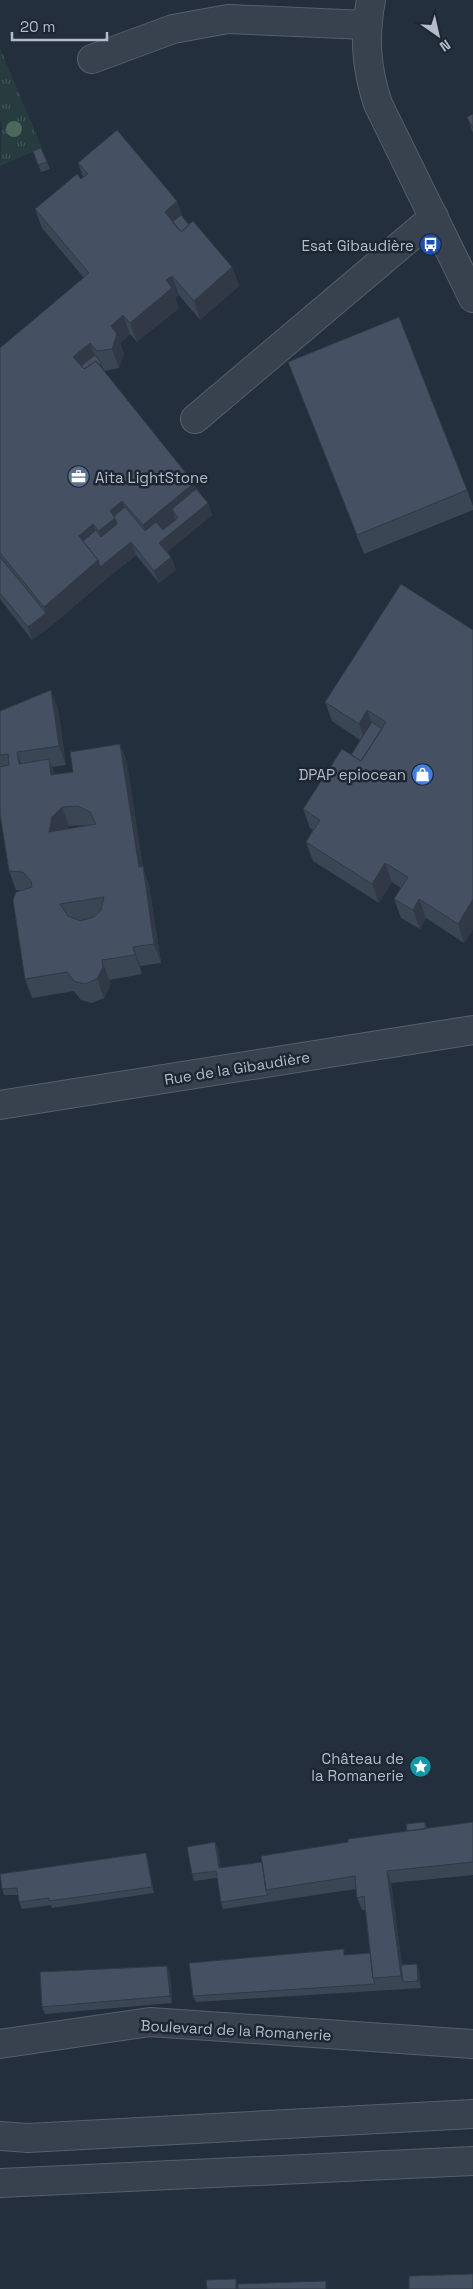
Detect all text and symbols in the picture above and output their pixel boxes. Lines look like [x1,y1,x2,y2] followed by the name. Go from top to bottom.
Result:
[12,10,108,42] scale bar
[413,10,463,60] north arrow
[20,17,55,36] text: 20 m
[436,36,454,56] text: N
[418,233,442,257] bus stop icon: Esat Gibaudière
[301,236,414,255] place label: Esat Gibaudière
[67,465,91,489] office icon: Aita LightStone
[95,468,208,487] place label: Aita LightStone
[410,762,434,786] shop icon: DPAP epiocean
[298,765,406,784] place label: DPAP epiocean
[163,1047,311,1089] street label: Rue de la Gibaudière
[311,1749,404,1785] place label: Château de la Romanerie
[408,1755,432,1779] place icon: Château de la Romanerie
[140,2016,332,2044] street label: Boulevard de la Romanerie

